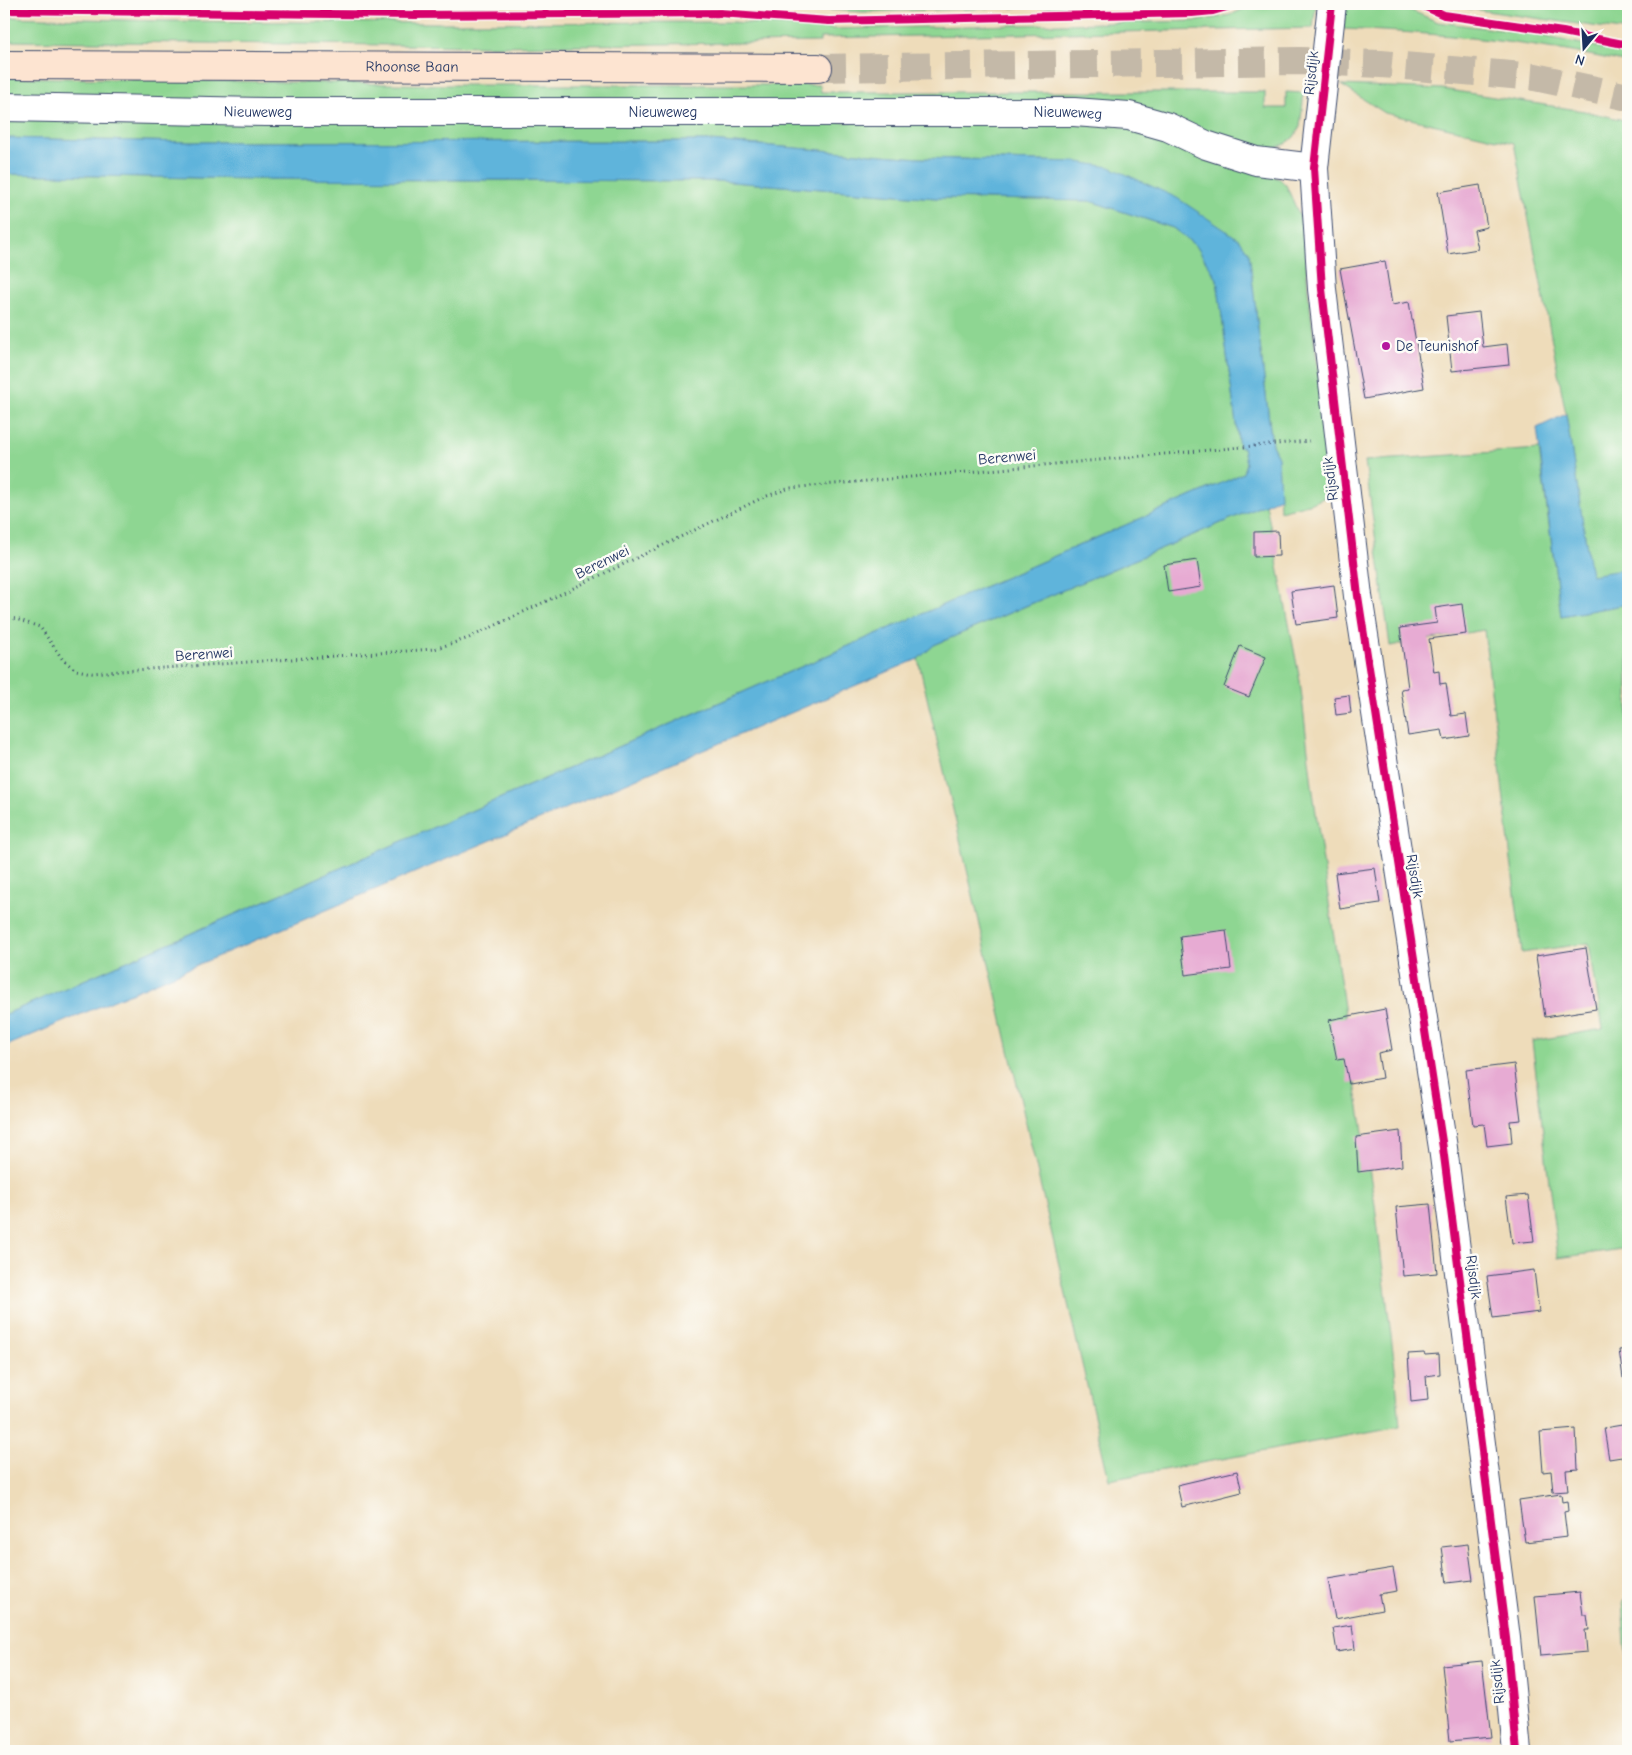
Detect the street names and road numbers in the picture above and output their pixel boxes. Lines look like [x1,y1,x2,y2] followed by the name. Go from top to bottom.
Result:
[1300,49,1322,96] street label: Rijsdijk
[365,57,459,76] street label: Rhoonse Baan
[223,102,292,121] street label: Nieuweweg
[629,103,697,121] street label: Nieuweweg
[1034,103,1103,123] street label: Nieuweweg
[977,446,1037,468] street label: Berenwei
[1318,455,1342,502] street label: Rijsdijk
[572,541,632,583] street label: Berenwei
[174,643,234,665] street label: Berenwei
[1403,853,1427,900] street label: Rijsdijk
[1462,1254,1486,1301] street label: Rijsdijk
[1486,1658,1508,1705] street label: Rijsdijk

